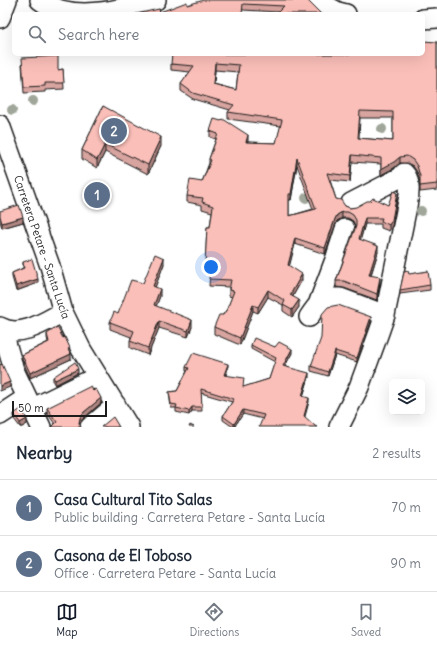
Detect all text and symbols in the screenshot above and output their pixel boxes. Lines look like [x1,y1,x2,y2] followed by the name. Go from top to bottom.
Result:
[12,12,425,56] search box
[26,23,48,45] icon: search
[58,25,139,44] text: Search here
[101,116,127,146] pin: 2
[11,173,73,321] street label: Carretera Petare - Santa Lucía
[84,180,110,210] pin: 1
[201,257,221,277] your location
[389,379,425,415] map controls
[389,379,425,415] button: layers
[12,399,107,418] scale bar
[18,401,44,415] text: 50 m
[16,442,72,464] text: Nearby
[372,445,421,462] text: 2 results
[54,490,212,509] text: Casa Cultural Tito Salas
[26,499,32,516] text: 1
[392,499,421,516] text: 70 m
[54,509,325,526] text: Public building · Carretera Petare - Santa Lucía
[54,546,192,565] text: Casona de El Toboso
[25,555,33,572] text: 2
[390,555,421,572] text: 90 m
[54,565,276,582] text: Office · Carretera Petare - Santa Lucía
[56,601,78,639] tab: Map
[190,601,239,639] tab: Directions
[351,601,381,639] tab: Saved

